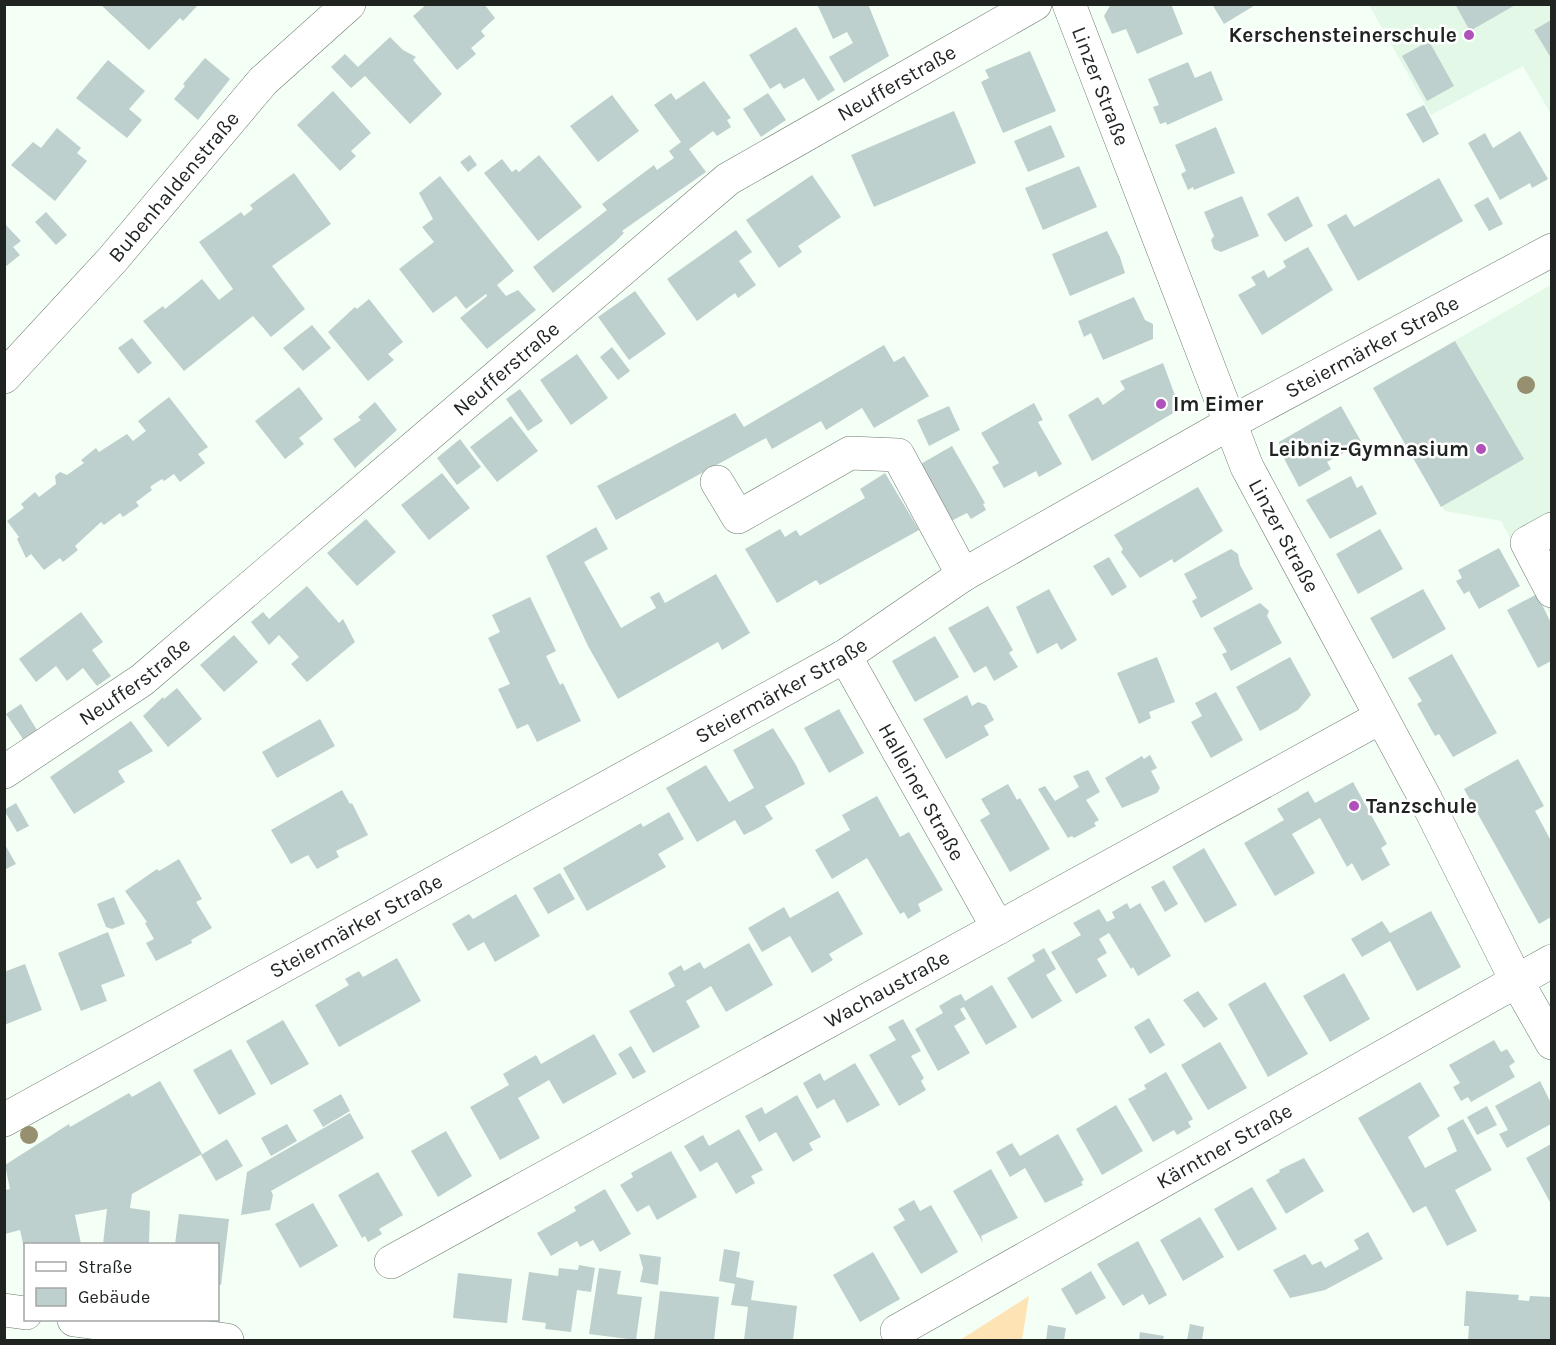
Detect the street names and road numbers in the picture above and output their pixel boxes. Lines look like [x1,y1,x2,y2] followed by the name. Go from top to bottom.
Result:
[1067,23,1134,149] street label: Linzer Straße
[833,40,960,126] street label: Neufferstraße
[104,107,244,267] street label: Bubenhaldenstraße
[1281,290,1463,403] street label: Steiermärker Straße
[448,316,564,421] street label: Neufferstraße
[1244,475,1324,597] street label: Linzer Straße
[75,632,195,731] street label: Neufferstraße
[691,632,872,748] street label: Steiermärker Straße
[873,719,970,865] street label: Halleiner Straße
[265,869,447,983] street label: Steiermärker Straße
[820,945,954,1033] street label: Wachaustraße
[1152,1098,1296,1194] street label: Kärntner Straße

